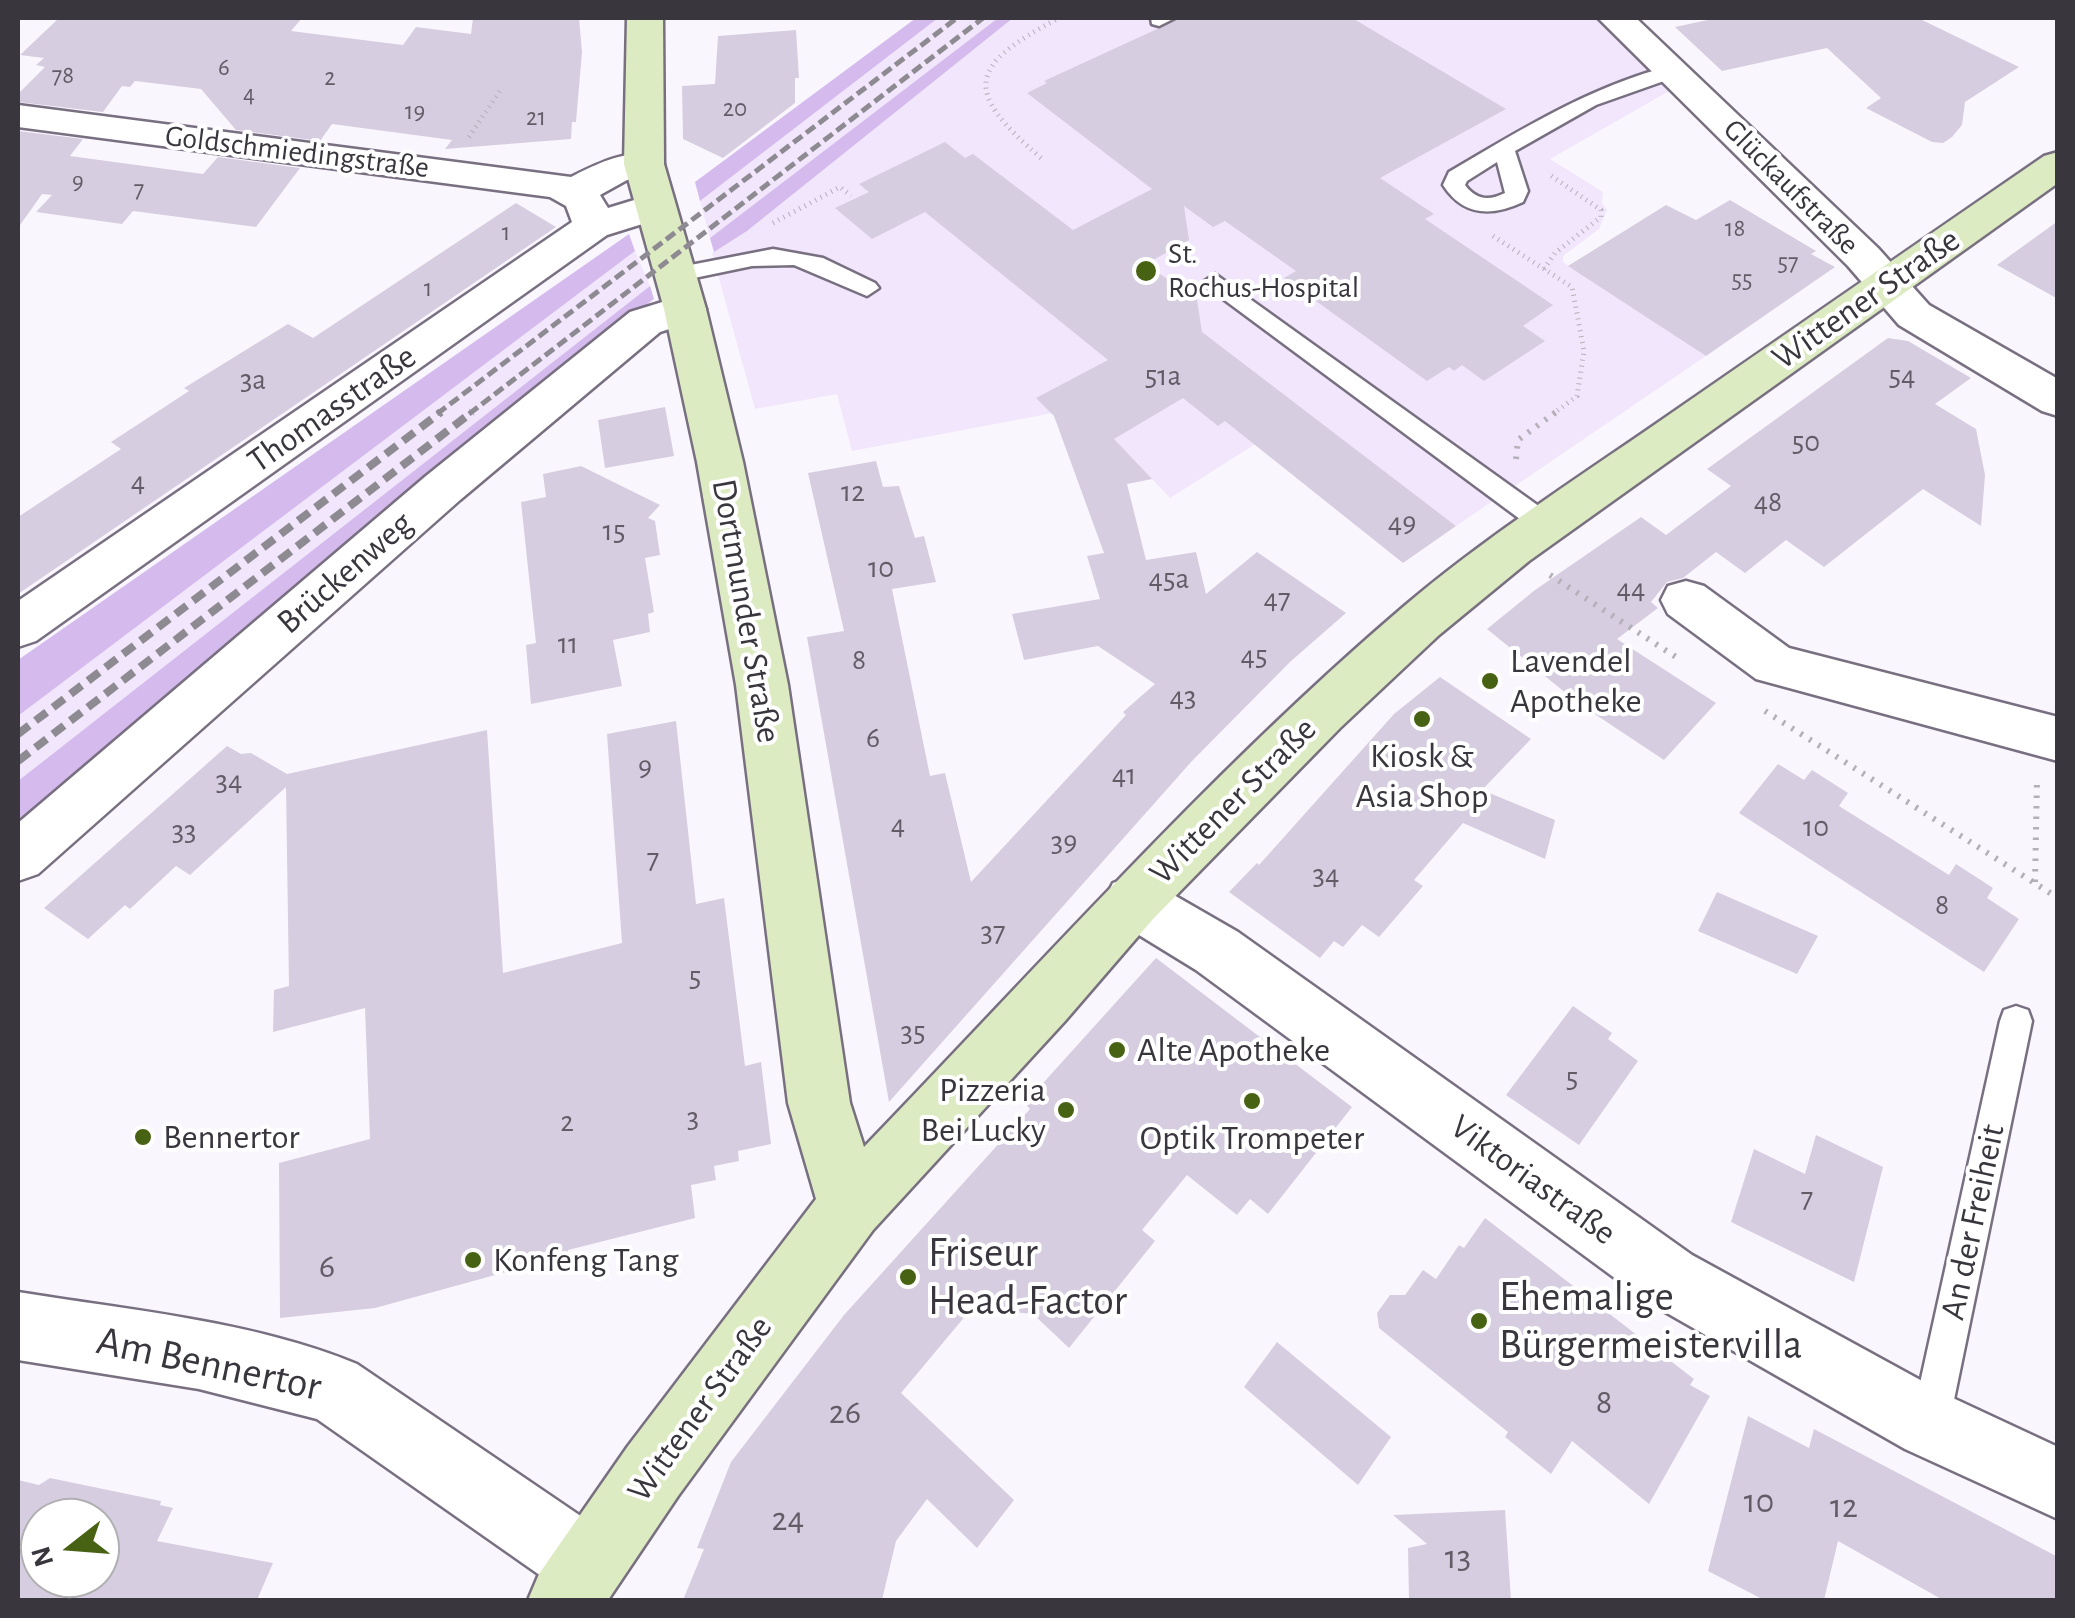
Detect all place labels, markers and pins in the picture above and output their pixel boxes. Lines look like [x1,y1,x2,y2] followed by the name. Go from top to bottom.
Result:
[1168,236,1359,306] place label: St. Rochus-Hospital
[1133,258,1159,284] marker: St. Rochus-Hospital
[1510,640,1642,722] place label: Lavendel Apotheke
[1479,670,1501,692] marker: Lavendel Apotheke
[1411,708,1433,730] marker: Kiosk & Asia Shop
[1356,735,1488,817] place label: Kiosk & Asia Shop
[1137,1029,1330,1071] place label: Alte Apotheke
[1106,1039,1128,1061] marker: Alte Apotheke
[920,1069,1046,1151] place label: Pizzeria Bei Lucky
[1241,1090,1263,1112] marker: Optik Trompeter
[1055,1099,1077,1121] marker: Pizzeria Bei Lucky
[163,1116,300,1158] place label: Bennertor
[1140,1117,1364,1159] place label: Optik Trompeter
[132,1126,154,1148] marker: Bennertor
[928,1228,1127,1326] place label: Friseur Head-Factor
[493,1239,679,1281] place label: Konfeng Tang
[462,1249,484,1271] marker: Konfeng Tang
[897,1266,919,1288] marker: Friseur Head-Factor
[1499,1272,1802,1370] place label: Ehemalige Bürgermeistervilla
[1468,1310,1490,1332] marker: Ehemalige Bürgermeistervilla

